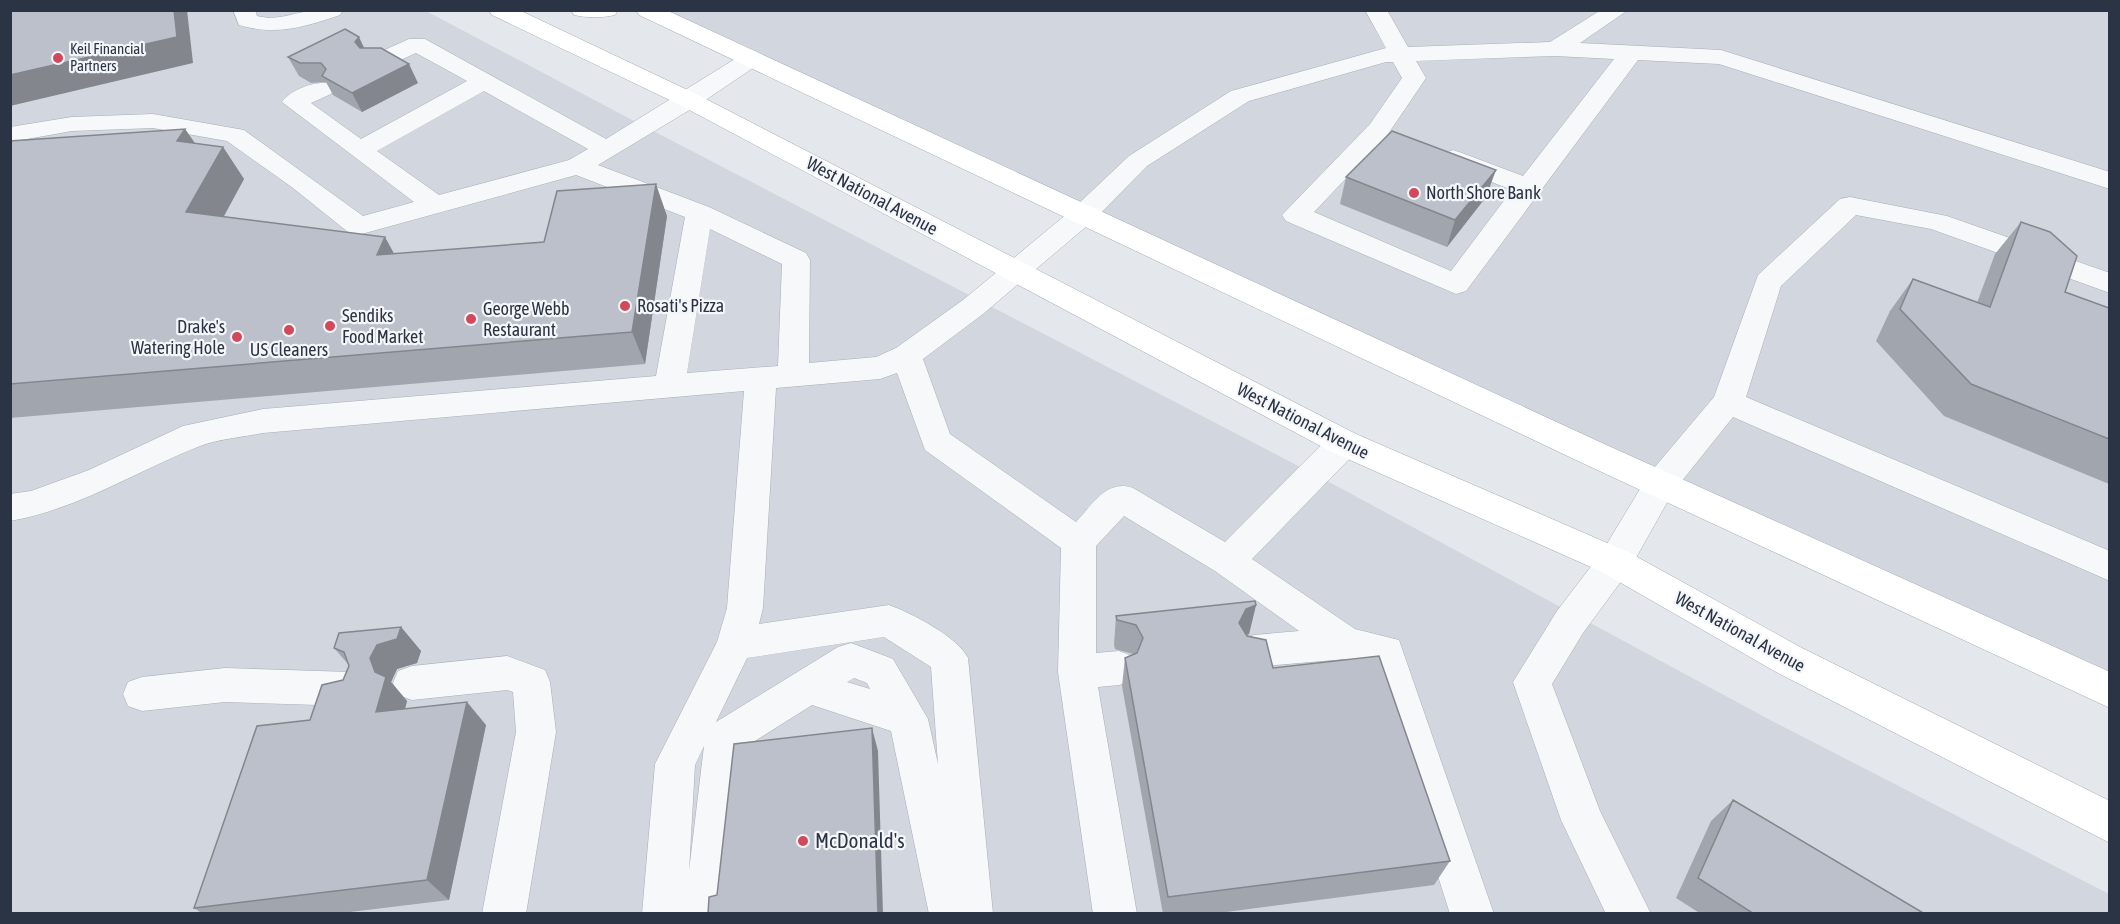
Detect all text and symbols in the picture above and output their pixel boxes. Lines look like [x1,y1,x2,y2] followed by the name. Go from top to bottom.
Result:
[70,40,144,74] place label: Keil Financial Partners
[51,51,65,65] marker: Keil Financial Partners
[803,152,941,239] street label: West National Avenue
[1426,182,1541,203] place label: North Shore Bank
[1407,186,1421,200] marker: North Shore Bank
[637,295,724,316] place label: Rosati's Pizza
[483,298,570,340] place label: George Webb Restaurant
[618,299,632,313] marker: Rosati's Pizza
[342,305,423,347] place label: Sendiks Food Market
[464,312,478,326] marker: George Webb Restaurant
[131,316,225,358] place label: Drake's Watering Hole
[323,319,337,333] marker: Sendiks Food Market
[282,323,296,337] marker: US Cleaners
[230,330,244,344] marker: Drake's Watering Hole
[250,339,328,360] place label: US Cleaners
[1234,378,1373,463] street label: West National Avenue
[1671,587,1809,676] street label: West National Avenue
[815,828,905,852] place label: McDonald's
[796,834,810,848] marker: McDonald's

